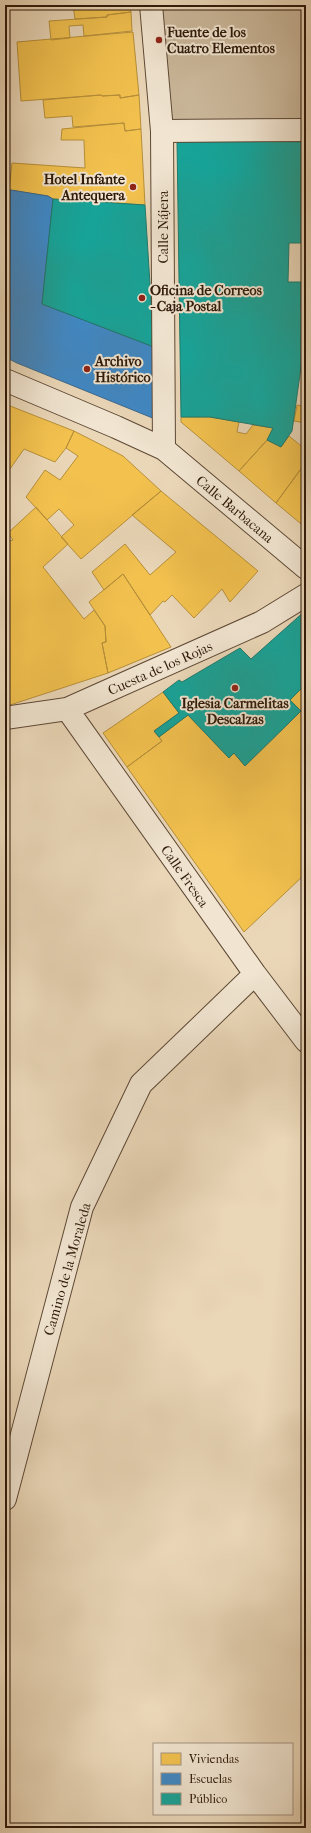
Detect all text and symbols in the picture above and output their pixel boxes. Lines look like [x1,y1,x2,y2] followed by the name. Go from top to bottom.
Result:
[166,24,276,57] place label: Fuente de los Cuatro Elementos
[154,35,164,45] marker: Fuente de los Cuatro Elementos
[44,171,126,204] place label: Hotel Infante Antequera
[128,182,138,192] marker: Hotel Infante Antequera
[155,190,172,264] street label: Calle Nájera
[150,282,263,315] place label: Oficina de Correos - Caja Postal
[137,293,147,303] marker: Oficina de Correos - Caja Postal
[94,353,151,386] place label: Archivo Histórico
[82,364,92,374] marker: Archivo Histórico
[192,472,277,547] street label: Calle Barbacana
[105,638,215,699] street label: Cuesta de los Rojas
[230,683,240,693] marker: Iglesia Carmelitas Descalzas
[181,695,289,728] place label: Iglesia Carmelitas Descalzas
[157,842,212,911] street label: Calle Fresca
[40,1200,95,1338] street label: Camino de la Moraleda
[153,1743,293,1815] legend
[188,1752,240,1766] text: Viviendas
[189,1772,233,1786] text: Escuelas
[189,1792,227,1806] text: Público

